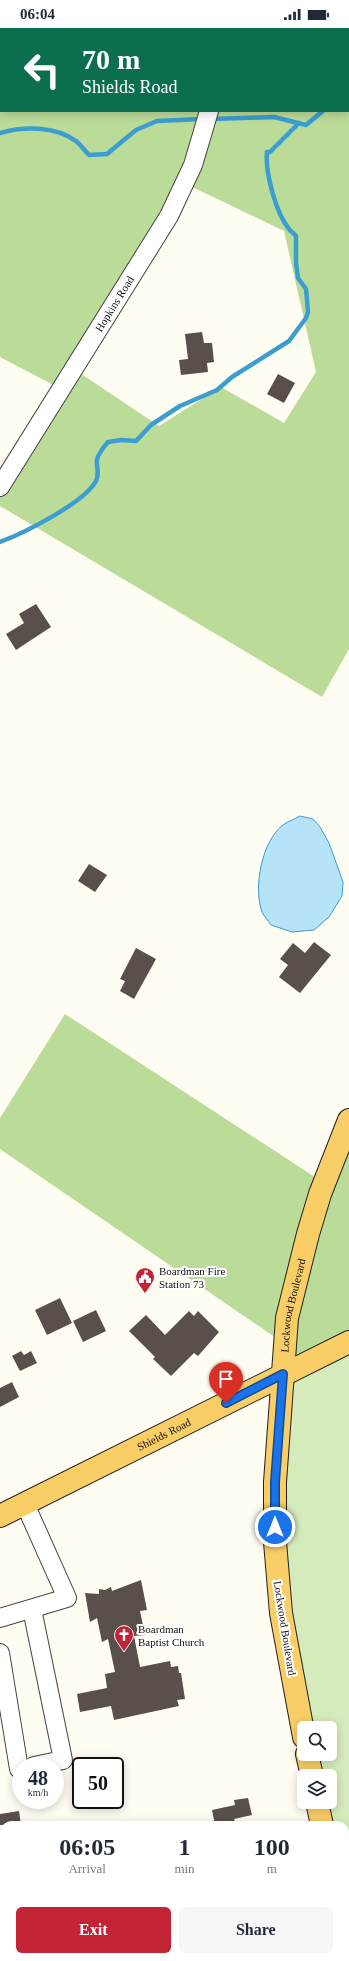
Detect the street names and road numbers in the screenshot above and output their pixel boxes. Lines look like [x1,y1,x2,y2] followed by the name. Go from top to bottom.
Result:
[92,273,136,334] street label: Hopkins Road
[278,1257,308,1353] street label: Lockwood Boulevard
[135,1416,193,1453] street label: Shields Road
[272,1580,298,1677] street label: Lockwood Boulevard

